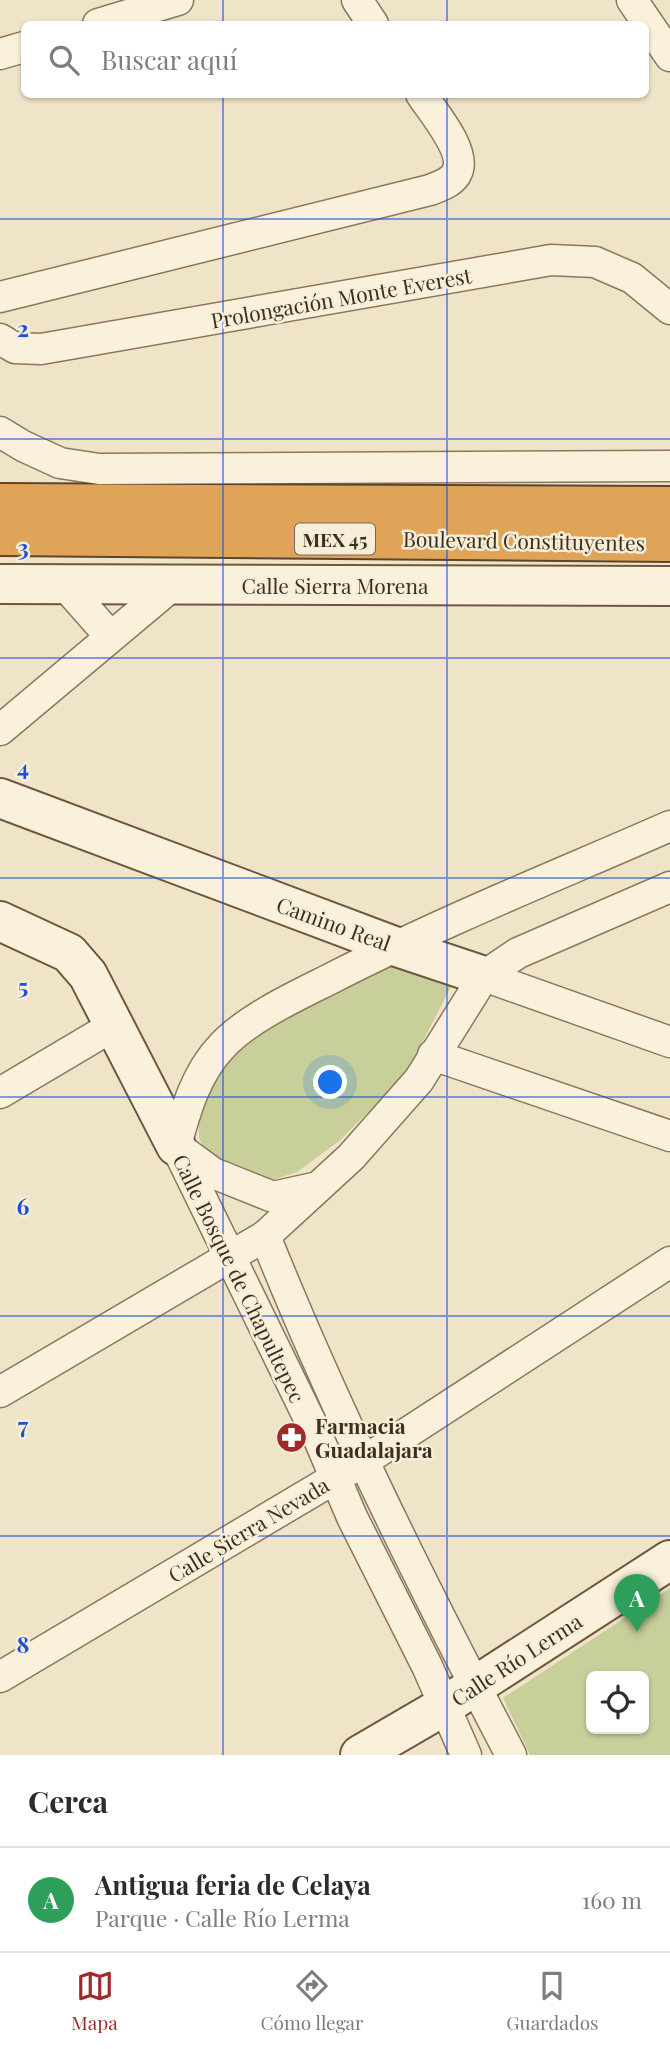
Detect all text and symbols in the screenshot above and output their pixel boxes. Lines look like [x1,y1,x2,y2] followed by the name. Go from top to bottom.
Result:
[21,21,649,98] search box
[45,41,83,79] icon: search
[101,42,237,77] text: Buscar aquí
[208,260,474,334] street label: Prolongación Monte Everest
[17,312,29,343] text: 2
[295,524,375,554] road number: MEX 45
[403,524,645,556] street label: Boulevard Constituyentes
[17,531,29,562] text: 3
[242,571,429,599] street label: Calle Sierra Morena
[17,751,29,782] text: 4
[273,889,395,957] street label: Camino Real
[18,970,28,1001] text: 5
[313,1065,347,1099] your location
[168,1149,312,1407] street label: Calle Bosque de Chapultepec
[17,1190,30,1221] text: 6
[18,1409,29,1440] text: 7
[315,1411,433,1463] place label: Farmacia Guadalajara
[275,1420,309,1454] pharmacy icon: Farmacia Guadalajara
[162,1470,334,1588] street label: Calle Sierra Nevada
[614,1574,660,1632] pin: A
[445,1606,587,1712] street label: Calle Río Lerma
[17,1628,29,1659] text: 8
[586,1671,649,1734] map controls
[586,1671,649,1734] button: locate
[28,1781,108,1821] text: Cerca
[95,1867,371,1902] text: Antigua feria de Celaya
[43,1884,59,1915] text: A
[582,1884,642,1915] text: 160 m
[95,1902,350,1933] text: Parque · Calle Río Lerma
[71,1967,118,2035] tab: Mapa
[261,1967,364,2035] tab: Cómo llegar
[506,1967,599,2035] tab: Guardados

